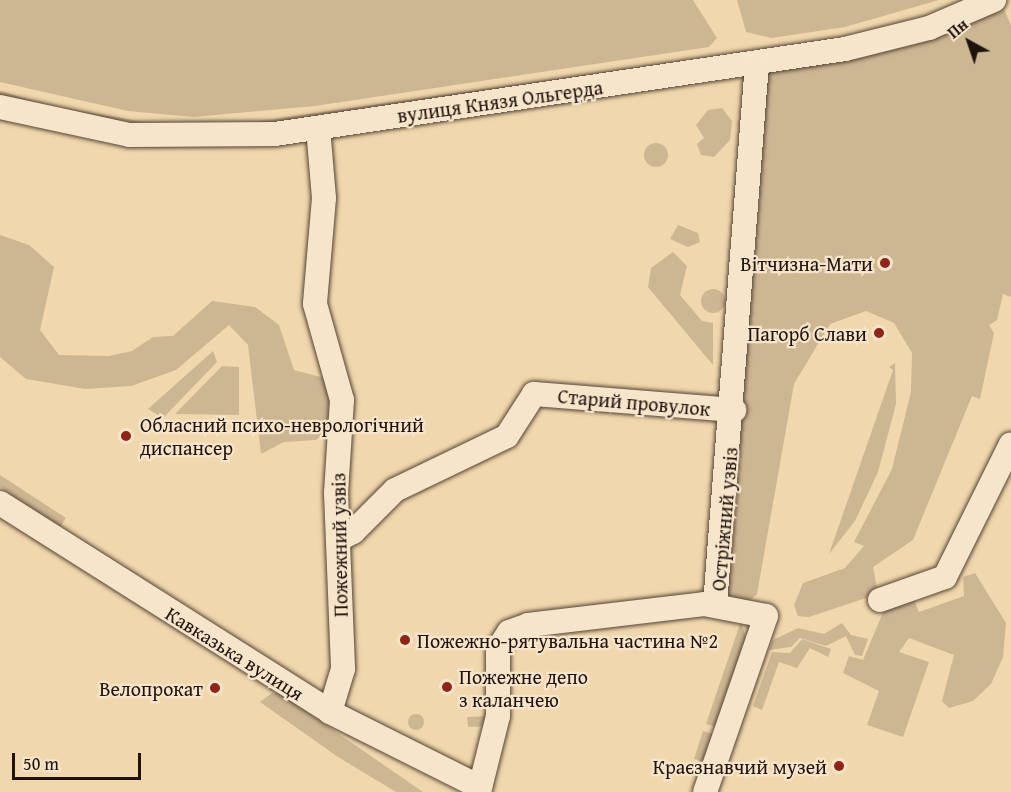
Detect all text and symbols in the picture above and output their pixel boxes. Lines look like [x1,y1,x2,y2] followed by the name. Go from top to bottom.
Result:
[939,12,999,72] north arrow
[942,12,973,44] text: Пн
[396,75,604,127] street label: вулиця Князя Ольгерда
[740,251,873,275] place label: Вітчизна-Мати
[878,256,892,270] marker: Вітчизна-Мати
[747,321,867,345] place label: Пагорб Слави
[872,326,886,340] marker: Пагорб Слави
[557,383,711,421] street label: Старий провулок
[140,412,424,459] place label: Обласний психо-неврологічний диспансер
[117,427,135,445] marker: Обласний психо-неврологічний диспансер
[706,446,742,592] street label: Остріжний узвіз
[326,473,352,617] street label: Пожежний узвіз
[161,601,309,705] street label: Кавказька вулиця
[417,628,718,652] place label: Пожежно-рятувальна частина №2
[398,633,412,647] marker: Пожежно-рятувальна частина №2
[459,664,588,711] place label: Пожежне депо з каланчею
[99,676,203,700] place label: Велопрокат
[440,680,454,694] marker: Пожежне депо з каланчею
[208,681,222,695] marker: Велопрокат
[15,741,144,779] scale bar
[23,750,59,777] text: 50 m
[653,754,827,778] place label: Краєзнавчий музей
[832,759,846,773] marker: Краєзнавчий музей

